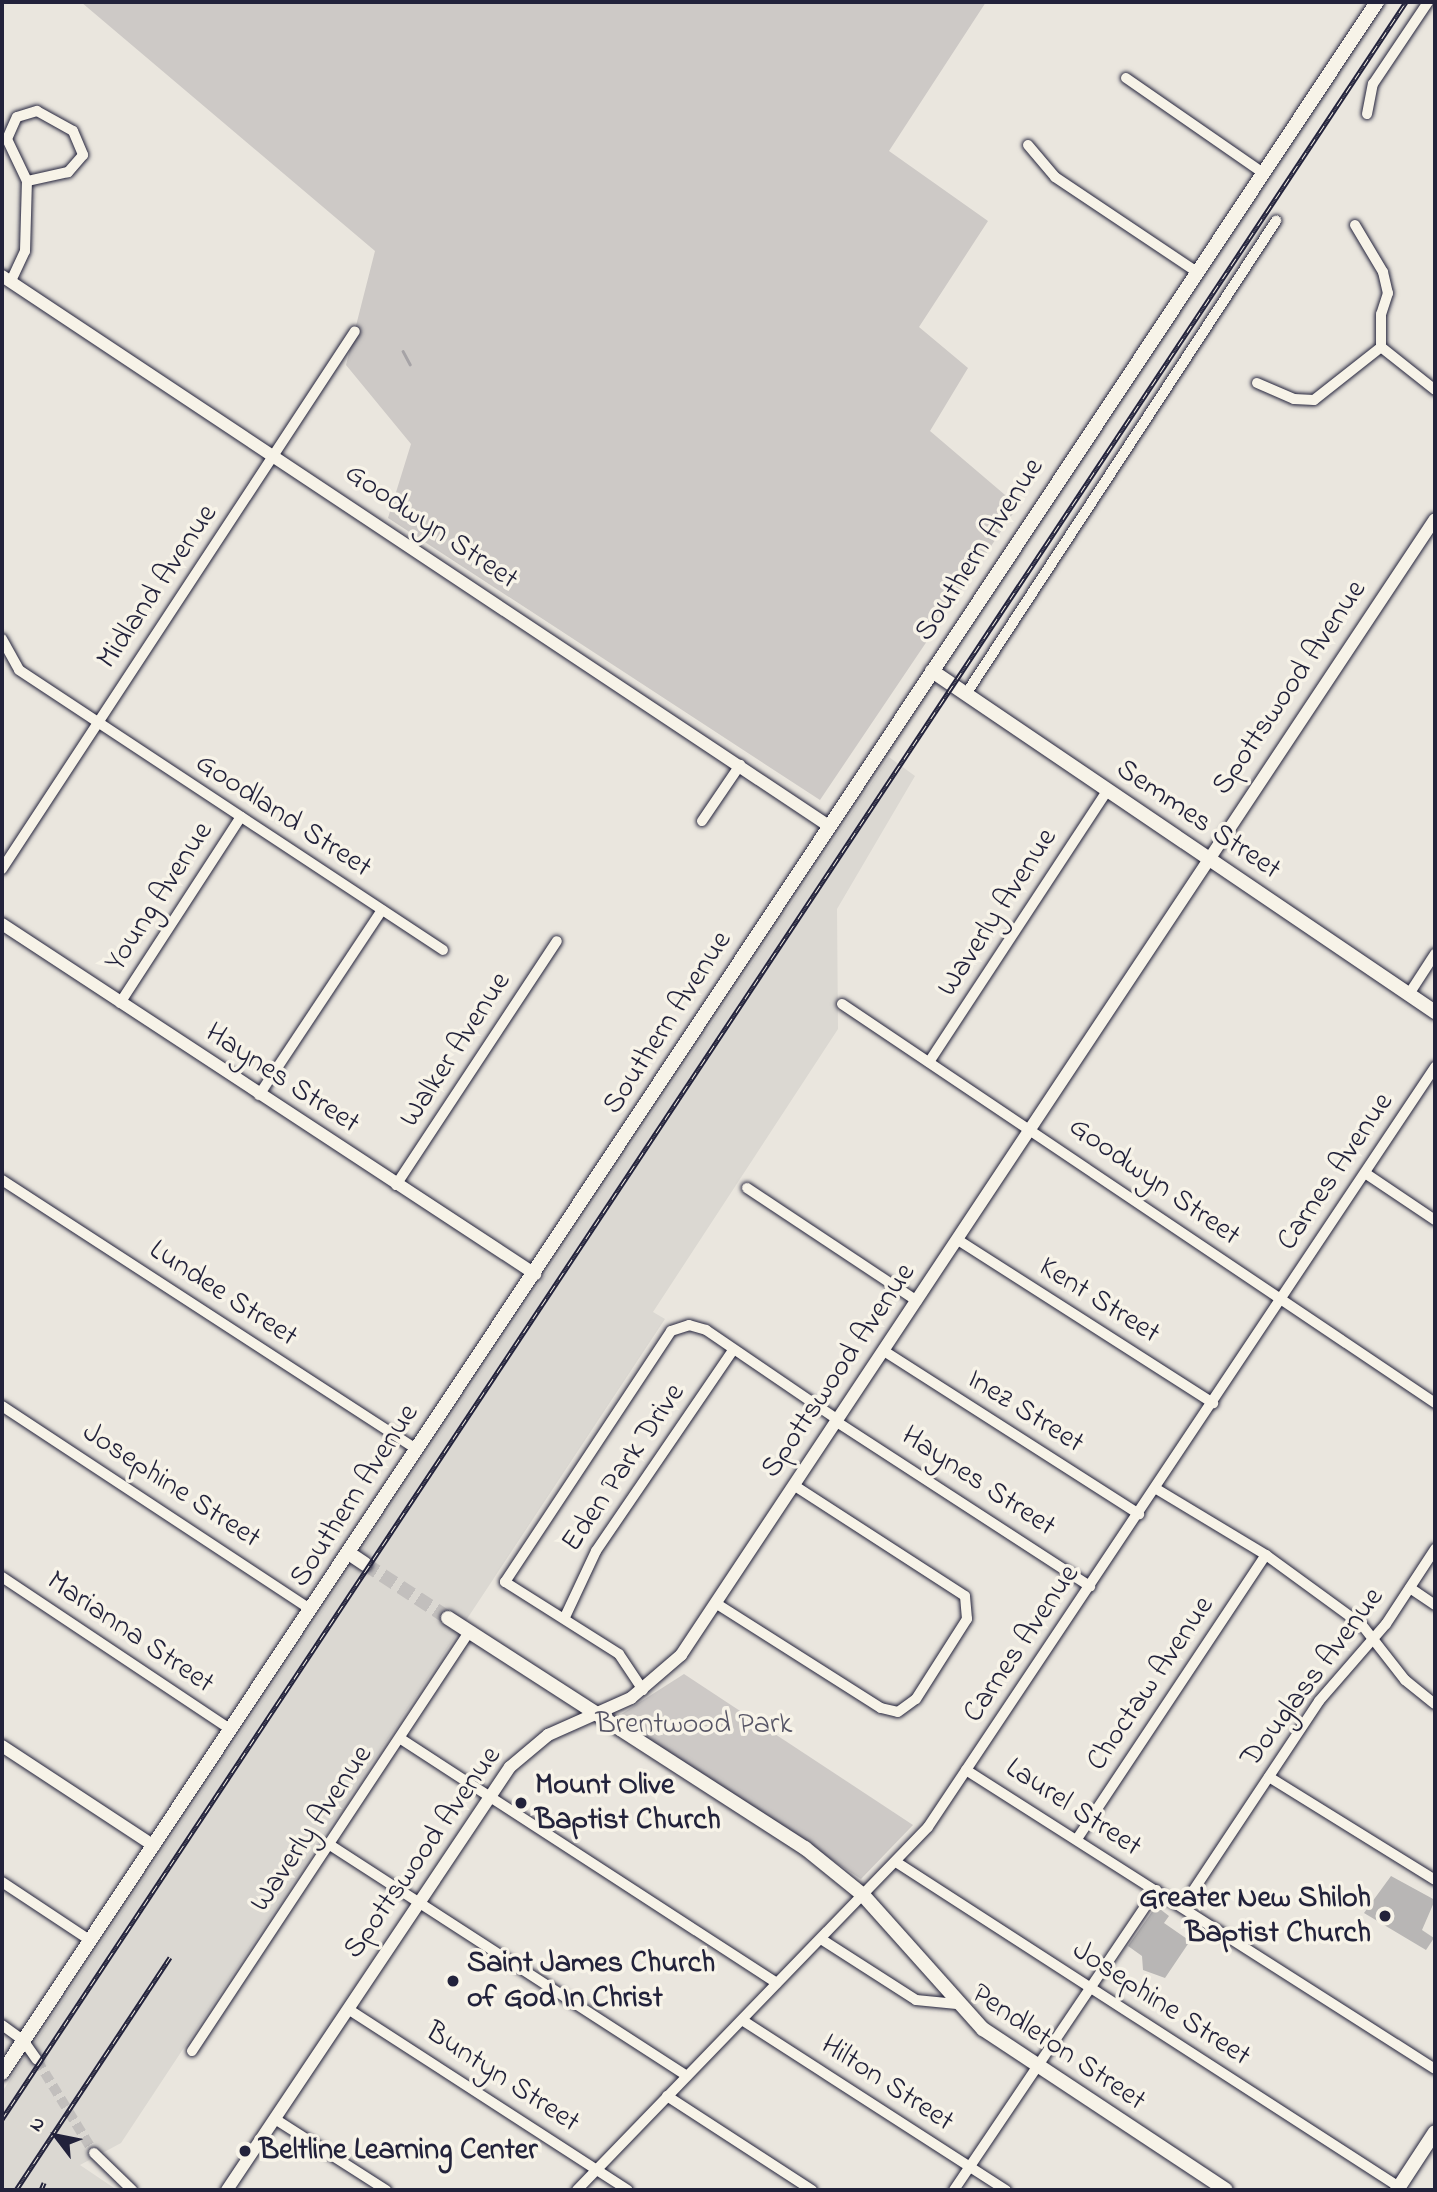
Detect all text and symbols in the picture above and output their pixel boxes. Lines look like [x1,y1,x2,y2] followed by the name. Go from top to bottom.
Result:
[907,452,1053,648] street label: Southern Avenue
[338,456,524,598] street label: Goodwyn Street
[90,498,226,676] street label: Midland Avenue
[1205,574,1375,802] street label: Spottswood Avenue
[188,746,378,886] street label: Goodland Street
[1109,752,1287,888] street label: Semmes Street
[98,815,222,979] street label: Young Avenue
[930,822,1066,1004] street label: Waverly Avenue
[595,925,741,1121] street label: Southern Avenue
[393,966,519,1134] street label: Walker Avenue
[198,1016,366,1142] street label: Haynes Street
[1270,1086,1402,1258] street label: Carnes Avenue
[1061,1110,1247,1254] street label: Goodwyn Street
[142,1233,304,1355] street label: Lundee Street
[1032,1250,1166,1352] street label: Kent Street
[754,1257,924,1485] street label: Spottswood Avenue
[960,1362,1090,1462] street label: Inez Street
[555,1377,693,1559] street label: Eden Park Drive
[282,1398,428,1594] street label: Southern Avenue
[75,1415,267,1557] street label: Josephine Street
[894,1419,1062,1545] street label: Haynes Street
[956,1558,1088,1730] street label: Carnes Avenue
[39,1564,221,1702] street label: Marianna Street
[1234,1581,1392,1775] street label: Douglass Avenue
[1079,1590,1223,1778] street label: Choctaw Avenue
[596,1707,792,1743] park label: Brentwood Park
[243,1739,381,1919] street label: Waverly Avenue
[336,1740,510,1966] street label: Spottswood Avenue
[998,1751,1148,1865] street label: Laurel Street
[535,1768,721,1838] place label: Mount Olive Baptist Church
[513,1795,529,1811] marker: Mount Olive Baptist Church
[1139,1881,1371,1952] place label: Greater New Shiloh Baptist Church
[1377,1908,1393,1924] marker: Greater New Shiloh Baptist Church
[1065,1933,1257,2075] street label: Josephine Street
[467,1946,715,2016] place label: Saint James Church of God In Christ
[445,1973,461,1989] marker: Saint James Church of God In Christ
[964,1976,1152,2120] street label: Pendleton Street
[418,2015,586,2141] street label: Buntyn Street
[814,2028,960,2140] street label: Hilton Street
[21,2101,91,2171] north arrow
[23,2112,53,2137] text: N
[259,2133,537,2169] place label: Beltline Learning Center
[237,2143,253,2159] marker: Beltline Learning Center

